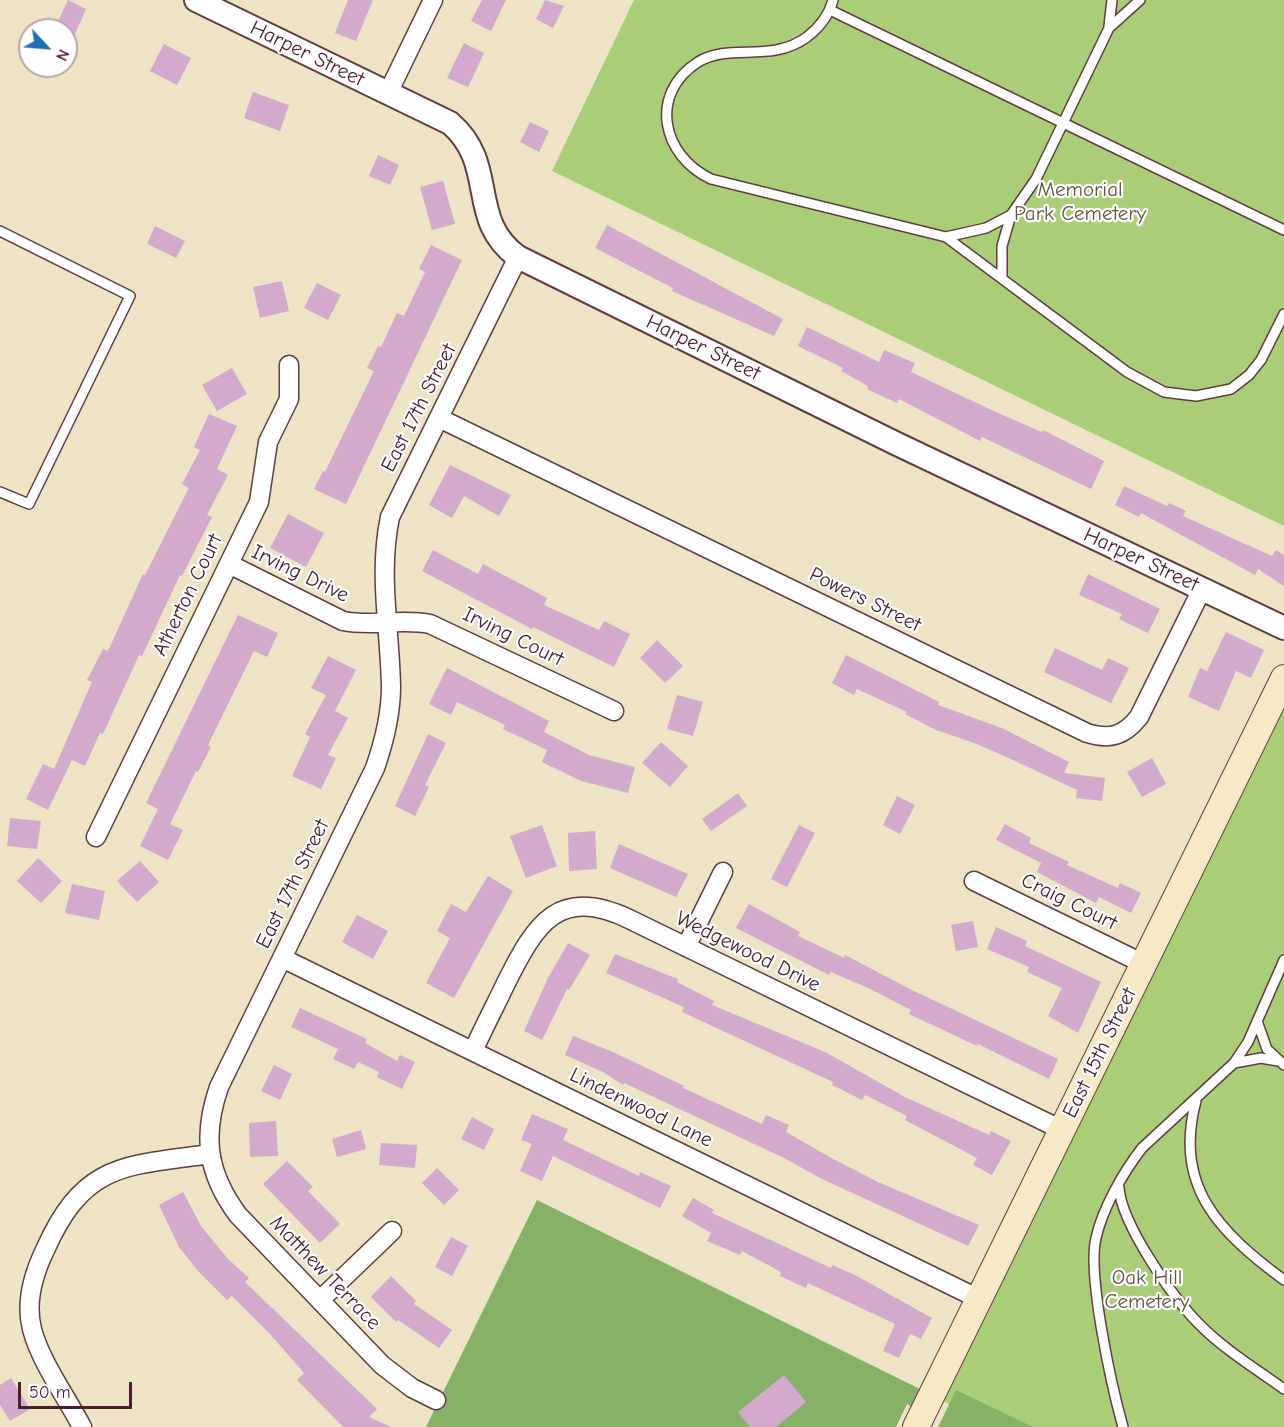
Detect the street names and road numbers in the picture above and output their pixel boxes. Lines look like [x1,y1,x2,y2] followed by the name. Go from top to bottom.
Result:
[246,16,368,92] street label: Harper Street
[642,310,764,386] street label: Harper Street
[376,340,462,476] street label: East 17th Street
[1080,522,1202,598] street label: Harper Street
[148,530,228,660] street label: Atherton Court
[247,540,353,608] street label: Irving Drive
[805,562,925,638] street label: Powers Street
[459,602,567,672] street label: Irving Court
[251,815,335,953] street label: East 17th Street
[1017,868,1121,936] street label: Craig Court
[672,906,824,998] street label: Wedgewood Drive
[1058,984,1142,1122] street label: East 15th Street
[565,1063,717,1153] street label: Lindenwood Lane
[264,1211,386,1335] street label: Matthew Terrace

